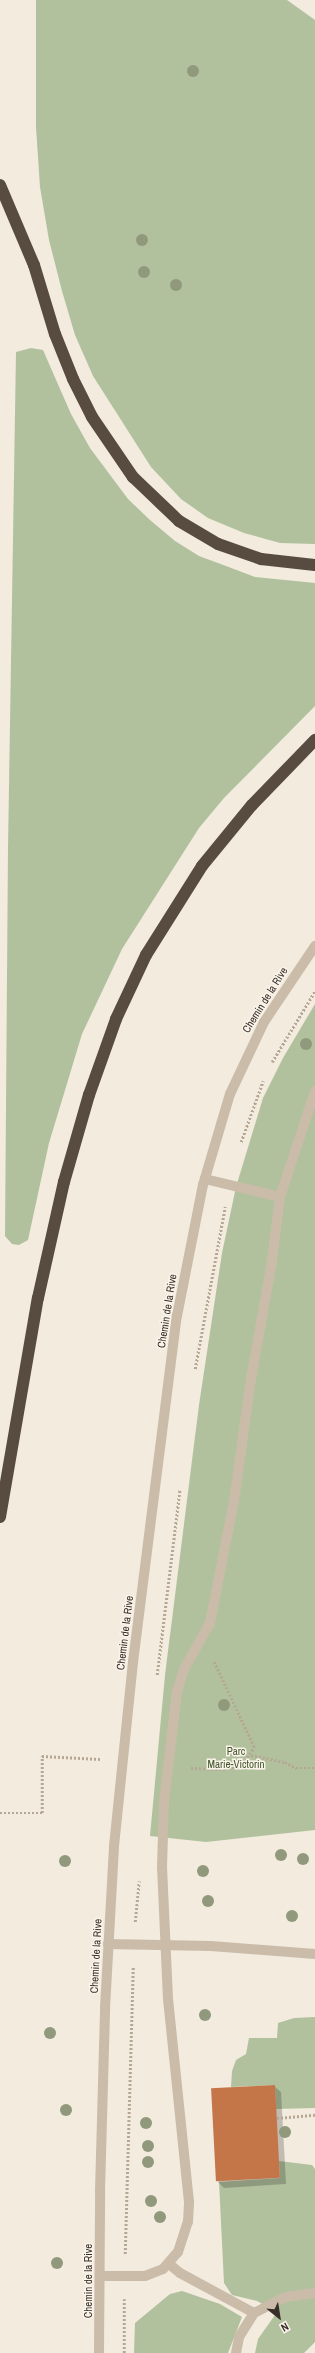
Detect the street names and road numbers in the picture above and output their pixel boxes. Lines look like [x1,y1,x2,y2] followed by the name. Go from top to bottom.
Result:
[240,965,290,1035] street label: Chemin de la Rive
[155,1273,179,1349] street label: Chemin de la Rive
[114,1595,136,1671] street label: Chemin de la Rive
[87,1918,105,1994] street label: Chemin de la Rive
[81,2244,95,2318] street label: Chemin de la Rive

